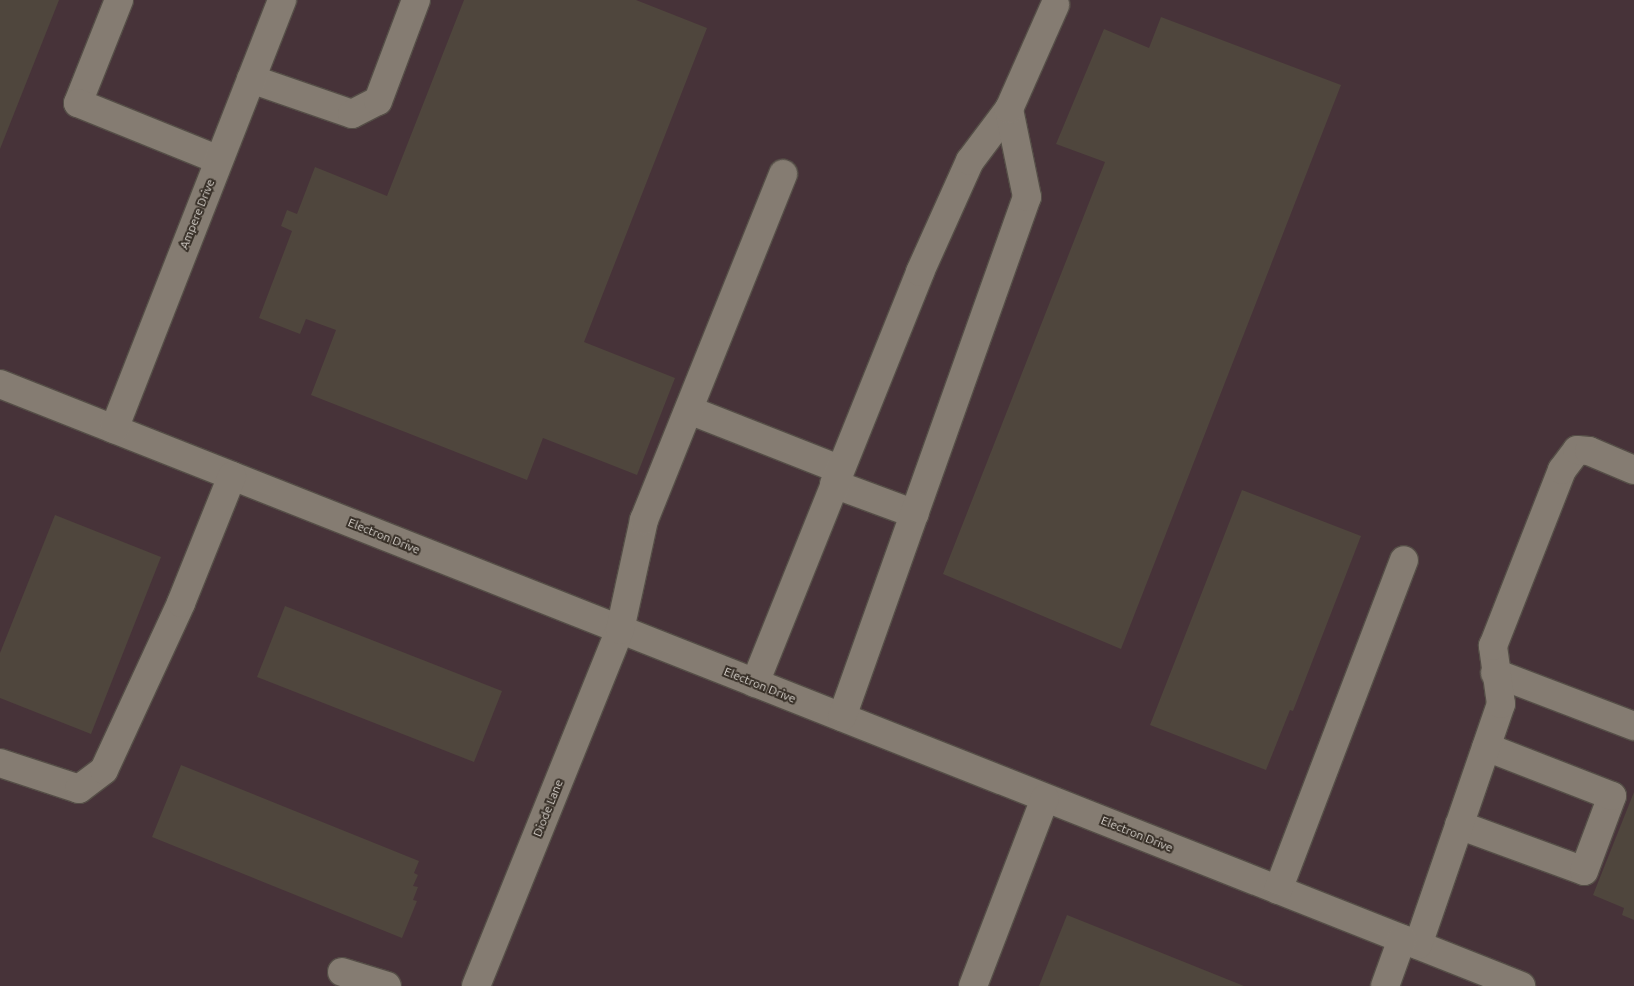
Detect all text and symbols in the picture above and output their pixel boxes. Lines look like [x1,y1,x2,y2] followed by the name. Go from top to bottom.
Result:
[176,177,218,251] street label: Ampere Drive
[346,515,422,557] street label: Electron Drive
[722,664,798,706] street label: Electron Drive
[530,777,566,839] street label: Diode Lane
[1099,813,1175,855] street label: Electron Drive

